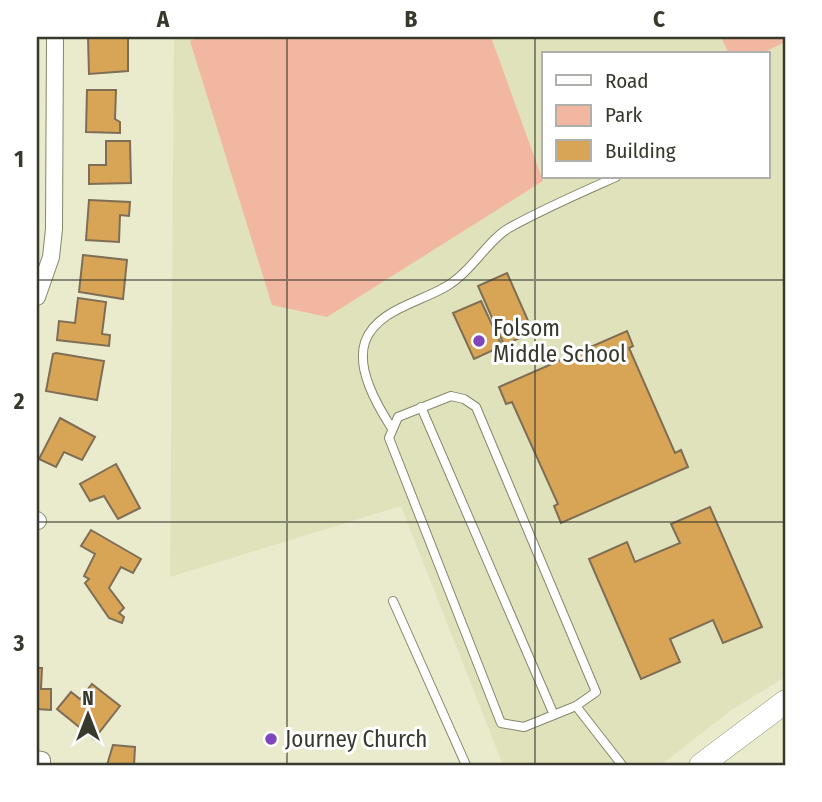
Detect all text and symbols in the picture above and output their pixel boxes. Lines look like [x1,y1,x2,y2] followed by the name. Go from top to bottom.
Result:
[156,5,170,33] text: A
[405,5,418,33] text: B
[653,5,665,33] text: C
[542,52,770,178] legend
[605,68,649,94] text: Road
[605,102,643,128] text: Park
[605,138,676,164] text: Building
[14,145,24,173] text: 1
[493,314,626,368] place label: Folsom Middle School
[471,333,487,349] marker: Folsom Middle School
[13,387,25,415] text: 2
[13,629,25,657] text: 3
[52,680,122,750] north arrow
[82,687,94,710] text: N
[285,725,427,753] place label: Journey Church
[263,731,279,747] marker: Journey Church

